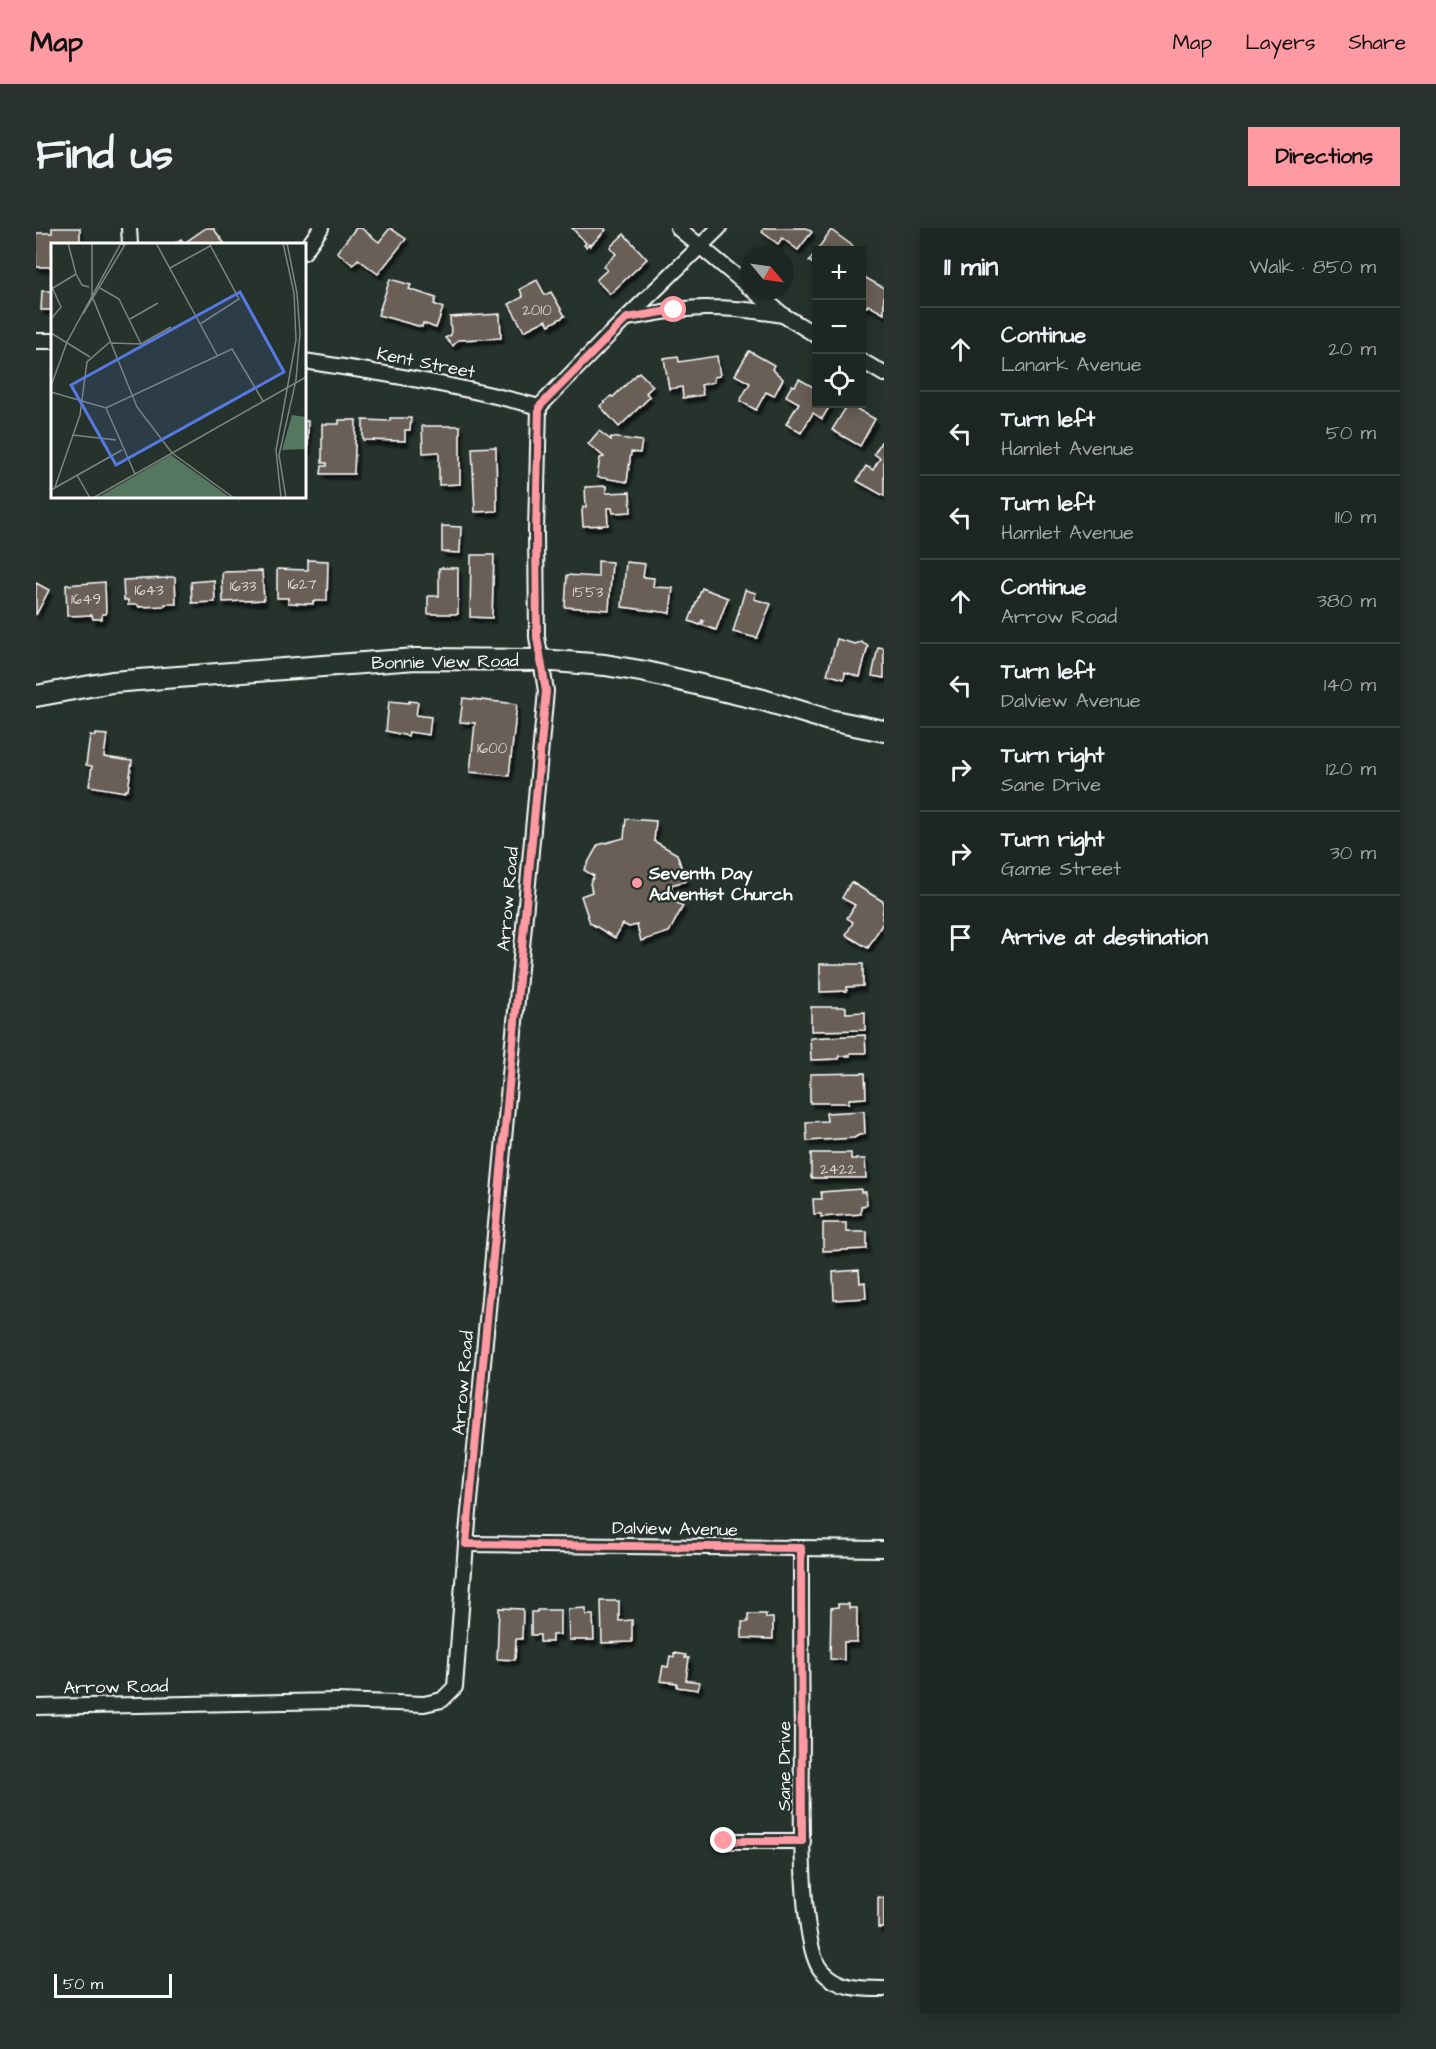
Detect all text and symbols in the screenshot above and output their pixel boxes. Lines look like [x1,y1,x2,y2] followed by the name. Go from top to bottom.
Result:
[30,23,83,62] text: Map
[1172,28,1212,57] text: Map
[1245,28,1315,57] text: Layers
[1348,28,1406,57] text: Share
[36,127,173,185] text: Find us
[1248,127,1400,186] button: Directions
[51,243,306,498] inset map
[740,246,794,300] north arrow
[812,246,866,408] map controls
[812,246,866,300] button: +
[944,249,998,285] text: 11 min
[1249,253,1376,281] text: Walk · 850 m
[660,296,686,322] route start
[522,300,552,321] house number: 2010
[812,300,866,354] button: −
[1001,320,1086,351] text: Continue
[944,333,977,366] icon: ahead
[1328,335,1376,363] text: 20 m
[375,341,478,385] street label: Kent Street
[1001,351,1142,379] text: Lanark Avenue
[812,354,866,408] button: locate
[1001,404,1095,435] text: Turn left
[944,417,977,450] icon: left
[1326,419,1376,447] text: 50 m
[1001,435,1134,463] text: Hamlet Avenue
[1001,488,1095,519] text: Turn left
[944,501,977,534] icon: left
[1335,503,1376,531] text: 110 m
[1001,519,1134,547] text: Hamlet Avenue
[1001,572,1086,603] text: Continue
[287,574,317,595] house number: 1627
[230,576,257,597] house number: 1633
[134,580,164,601] house number: 1643
[573,582,604,603] house number: 1553
[944,585,977,618] icon: ahead
[1317,587,1376,615] text: 380 m
[71,589,101,610] house number: 1649
[1001,603,1117,631] text: Arrow Road
[371,648,519,676] street label: Bonnie View Road
[1001,656,1095,687] text: Turn left
[944,669,977,702] icon: left
[1324,671,1376,699] text: 140 m
[1001,687,1141,715] text: Dalview Avenue
[477,738,508,759] house number: 1600
[1001,740,1104,771] text: Turn right
[944,753,977,786] icon: right
[1326,755,1376,783] text: 120 m
[1001,771,1101,799] text: Sane Drive
[1001,824,1104,855] text: Turn right
[944,837,977,870] icon: right
[1330,839,1376,867] text: 30 m
[491,846,525,952] street label: Arrow Road
[1001,855,1121,883] text: Game Street
[648,861,793,907] place label: Seventh Day Adventist Church
[630,876,644,890] marker: Seventh Day Adventist Church
[944,921,977,954] icon: arrive
[1001,922,1208,953] text: Arrive at destination
[820,1159,856,1180] house number: 2422
[446,1330,480,1436] street label: Arrow Road
[612,1515,738,1543] street label: Dalview Avenue
[63,1674,169,1700] street label: Arrow Road
[772,1721,797,1811] street label: Sane Drive
[710,1827,736,1853] route end
[54,1971,172,1998] scale bar
[63,1973,103,1995] text: 50 m

